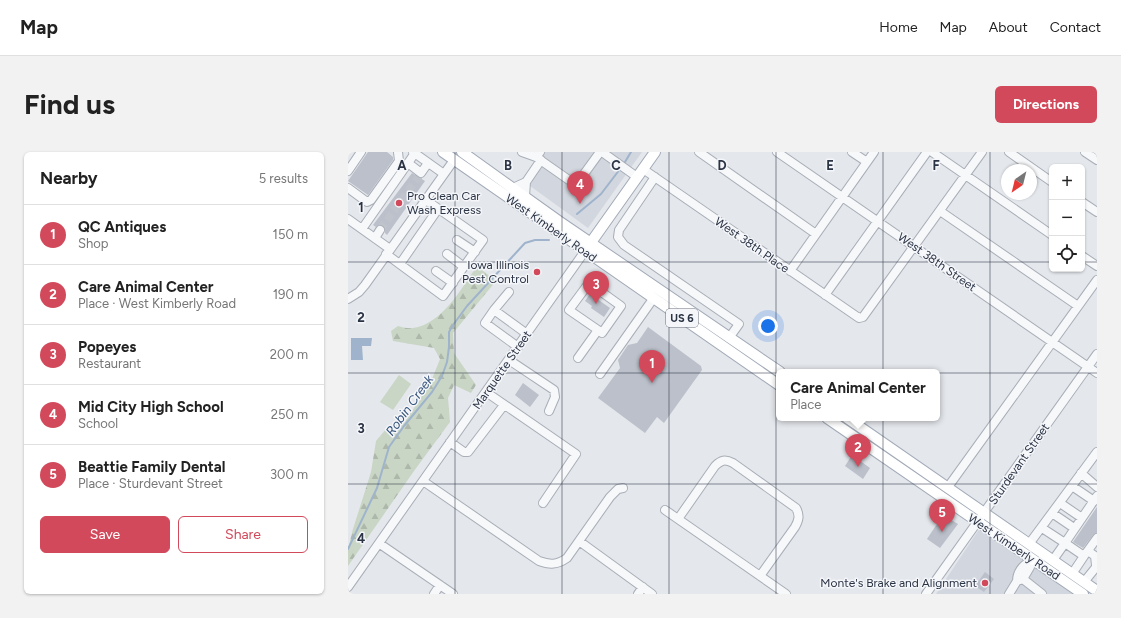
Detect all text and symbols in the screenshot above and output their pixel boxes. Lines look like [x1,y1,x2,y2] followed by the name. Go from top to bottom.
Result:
[20,16,58,39] text: Map
[879,19,918,36] text: Home
[940,19,967,36] text: Map
[989,19,1028,36] text: About
[1050,19,1101,36] text: Contact
[995,86,1097,123] button: Directions
[24,87,115,121] text: Find us
[397,158,407,173] text: A
[504,158,512,173] text: B
[611,158,621,173] text: C
[717,158,727,173] text: D
[826,158,834,173] text: E
[932,158,940,173] text: F
[1001,164,1037,200] north arrow
[1049,164,1085,272] map controls
[1049,164,1085,200] button: +
[40,168,98,188] text: Nearby
[259,171,308,186] text: 5 results
[567,171,593,204] pin: 4
[407,189,481,217] place label: Pro Clean Car Wash Express
[503,191,599,265] street label: West Kimberly Road
[394,198,404,208] marker: Pro Clean Car Wash Express
[358,200,364,215] text: 1
[1049,200,1085,236] button: −
[712,214,792,276] street label: West 38th Place
[78,218,166,236] text: QC Antiques
[50,227,56,242] text: 1
[273,227,308,242] text: 150 m
[895,230,979,294] street label: West 38th Street
[78,236,108,251] text: Shop
[1049,236,1085,272] button: locate
[462,258,529,286] place label: Iowa Illinois Pest Control
[532,267,542,277] marker: Iowa Illinois Pest Control
[583,271,609,304] pin: 3
[78,278,214,296] text: Care Animal Center
[49,287,57,302] text: 2
[273,287,308,302] text: 190 m
[78,296,236,311] text: Place · West Kimberly Road
[666,309,698,327] road number: US 6
[357,310,365,325] text: 2
[758,316,778,336] your location
[470,328,535,412] street label: Marquette Street
[78,338,136,356] text: Popeyes
[49,347,57,362] text: 3
[270,347,308,362] text: 200 m
[639,350,665,383] pin: 1
[78,356,141,371] text: Restaurant
[776,369,940,421] popup
[382,372,437,438] water label: Robin Creek
[790,379,926,397] text: Care Animal Center
[790,397,821,412] text: Place
[78,398,224,416] text: Mid City High School
[49,407,57,422] text: 4
[271,407,308,422] text: 250 m
[78,416,118,431] text: School
[986,420,1053,507] street label: Sturdevant Street
[357,421,365,436] text: 3
[845,434,871,467] pin: 2
[78,458,225,476] text: Beattie Family Dental
[49,467,57,482] text: 5
[270,467,308,482] text: 300 m
[78,476,223,491] text: Place · Sturdevant Street
[929,499,955,532] pin: 5
[965,511,1063,583] street label: West Kimberly Road
[40,516,170,553] button: Save
[178,516,308,553] button: Share
[357,531,365,546] text: 4
[820,576,977,590] place label: Monte's Brake and Alignment
[980,578,990,588] marker: Monte's Brake and Alignment

